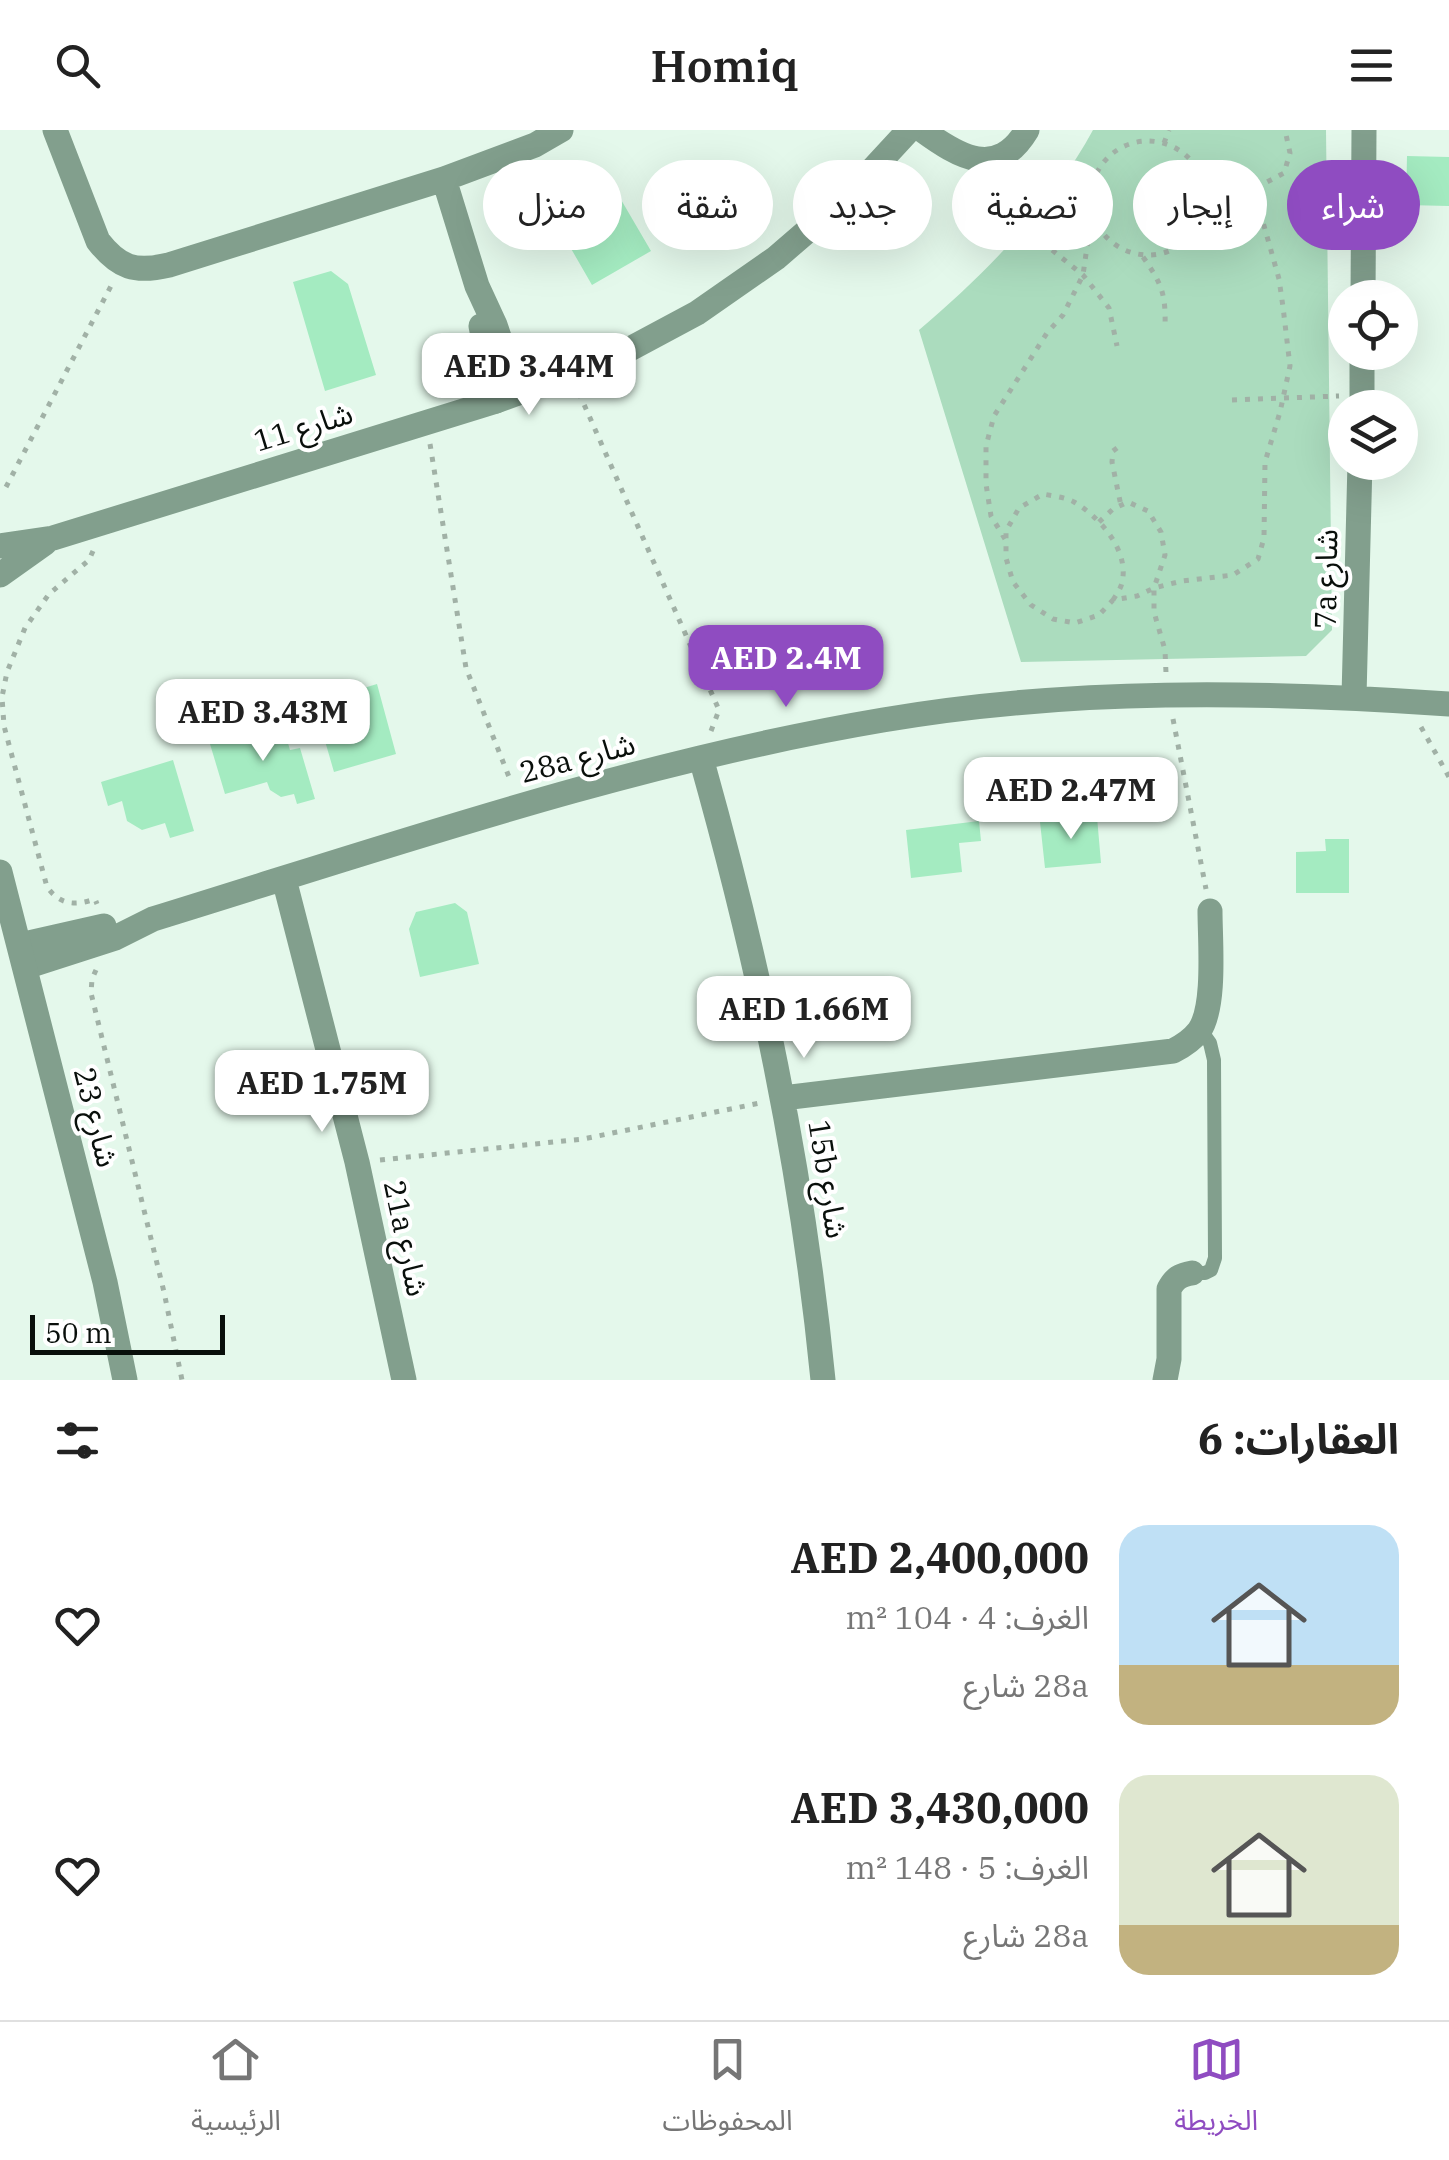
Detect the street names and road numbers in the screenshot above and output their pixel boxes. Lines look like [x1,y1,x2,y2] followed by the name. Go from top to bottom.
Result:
[249,393,358,463] street label: شارع 11
[1305,529,1349,629] street label: 7a شارع
[515,723,640,795] street label: 28a شارع
[62,1063,128,1172] street label: شارع 23
[796,1117,858,1242] street label: 15b شارع
[372,1176,438,1301] street label: 21a شارع

